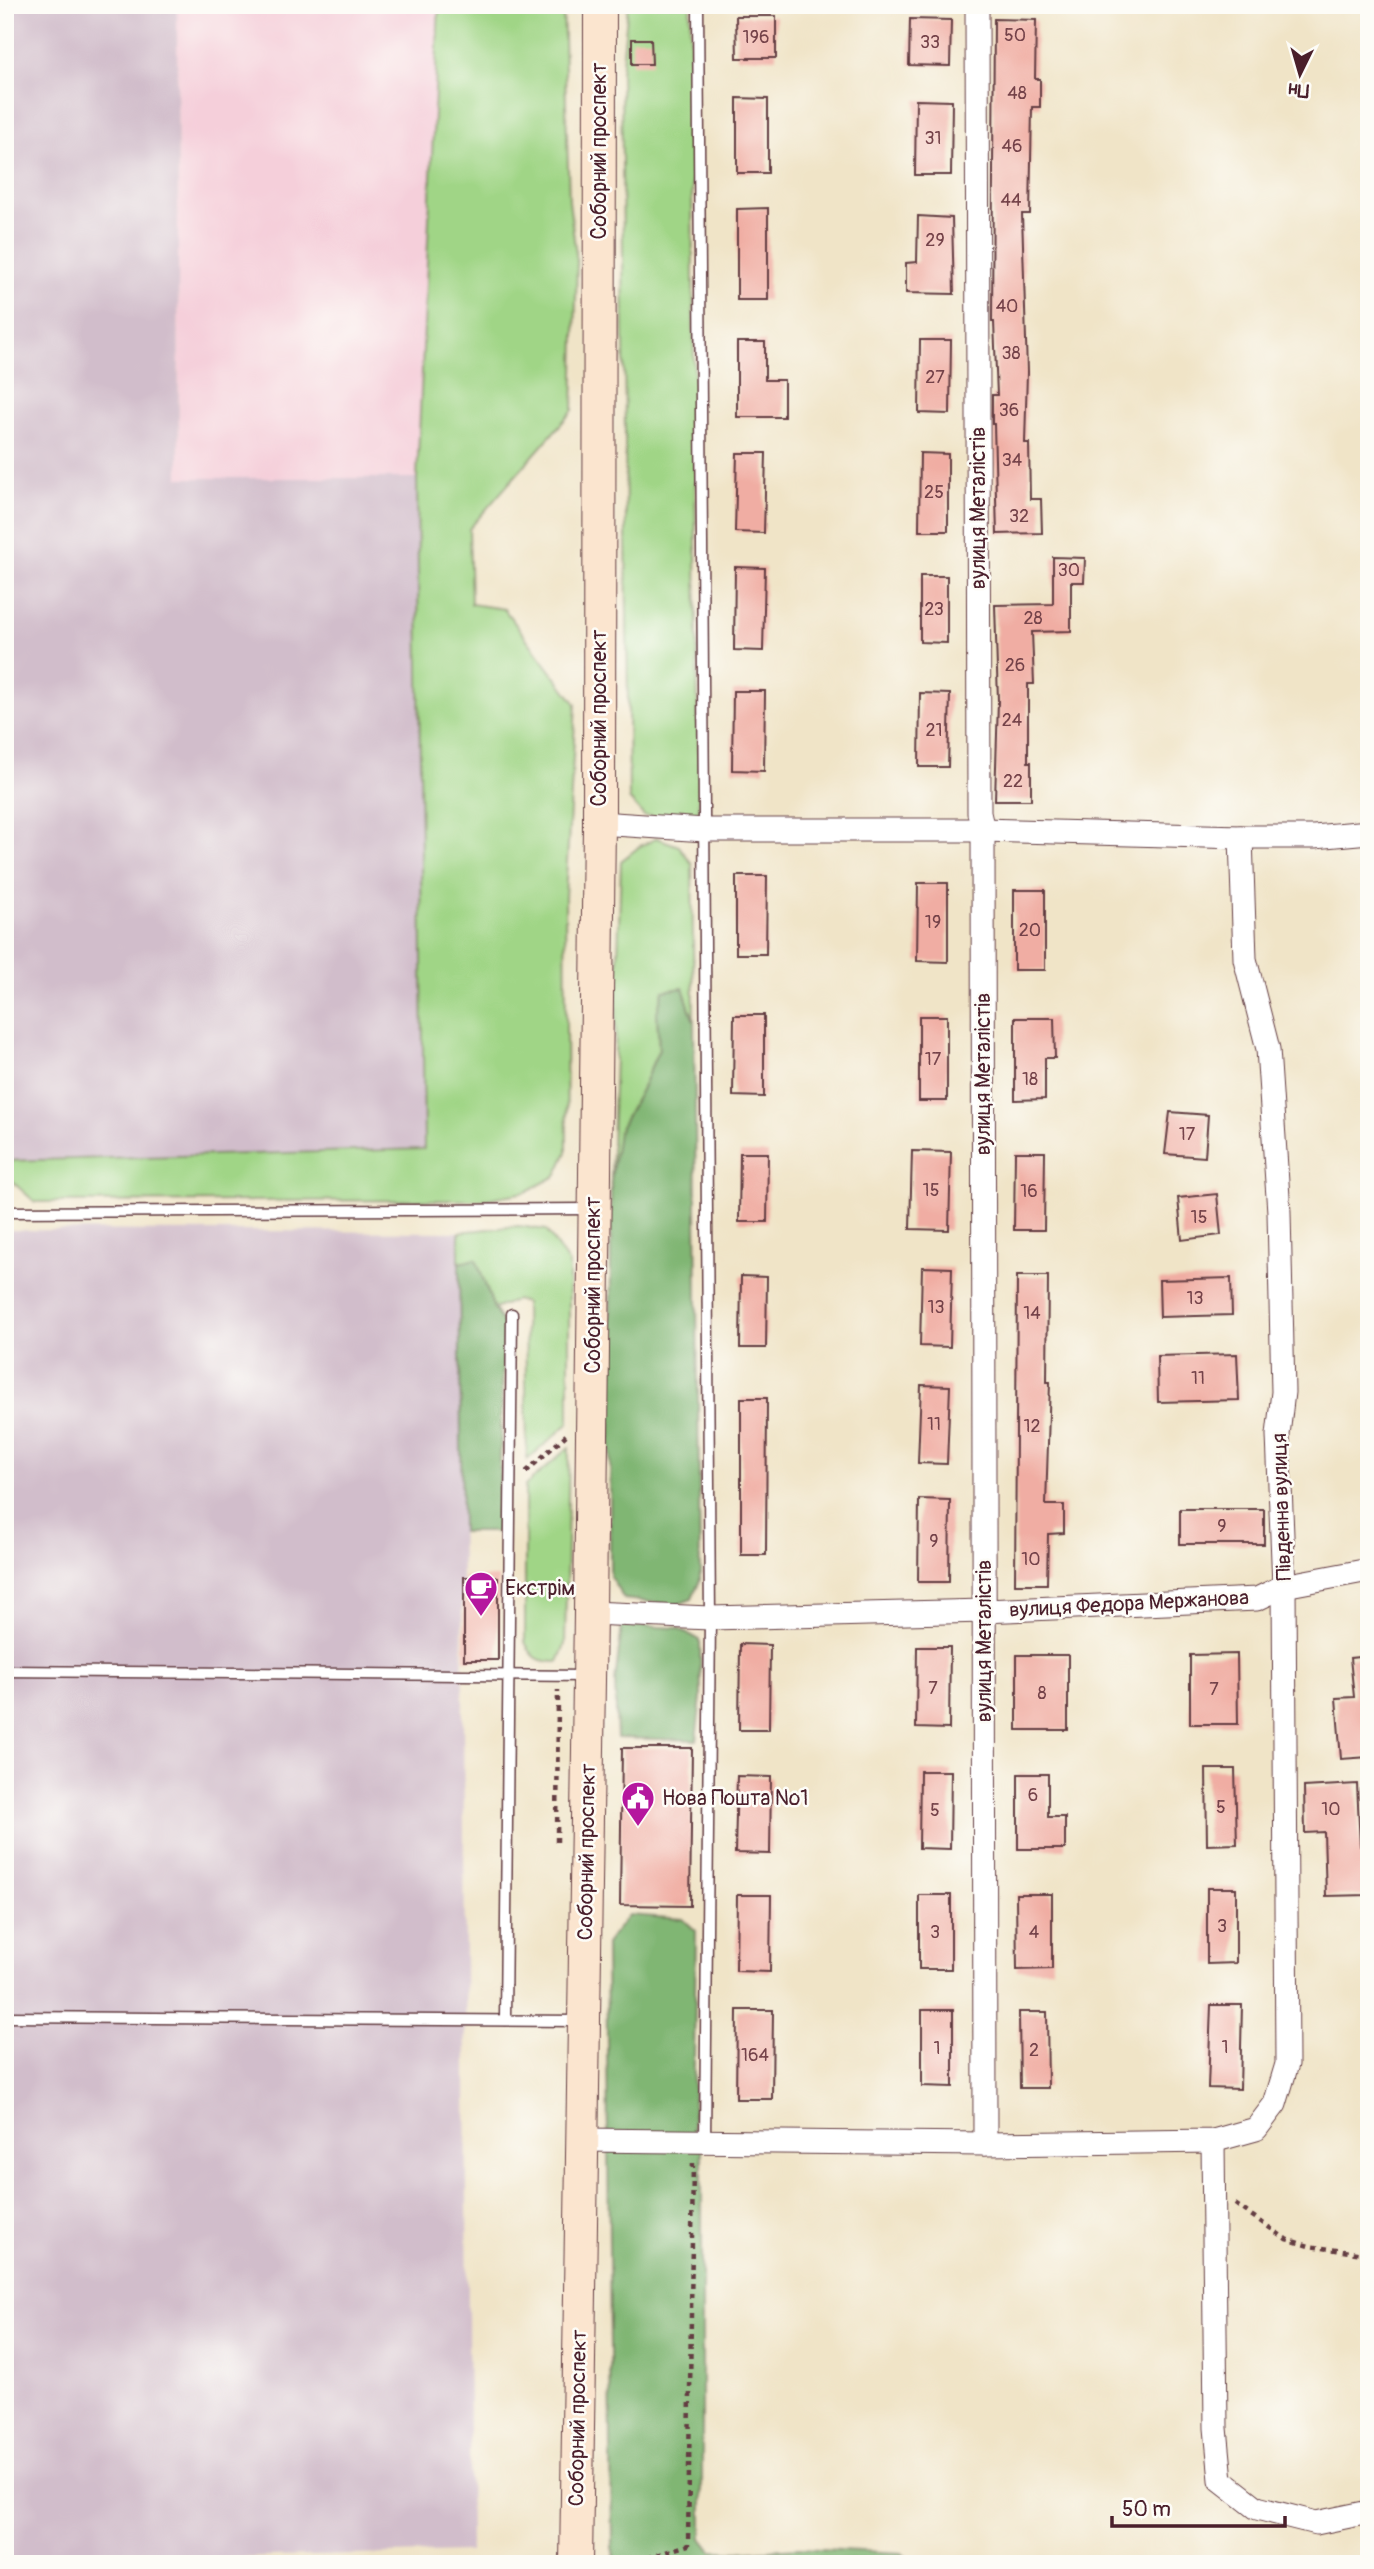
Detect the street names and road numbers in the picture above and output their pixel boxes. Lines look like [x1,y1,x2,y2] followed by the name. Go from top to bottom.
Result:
[586,62,613,239] street label: Соборний проспект
[965,427,992,589] street label: вулиця Металістів
[586,629,613,806] street label: Соборний проспект
[970,993,997,1155] street label: вулиця Металістів
[580,1196,607,1373] street label: Соборний проспект
[1266,1433,1298,1581] street label: Південна вулиця
[971,1560,998,1722] street label: вулиця Металістів
[1008,1584,1250,1624] street label: вулиця Федора Мержанова
[572,1763,602,1941] street label: Соборний проспект
[563,2329,593,2507] street label: Соборний проспект

